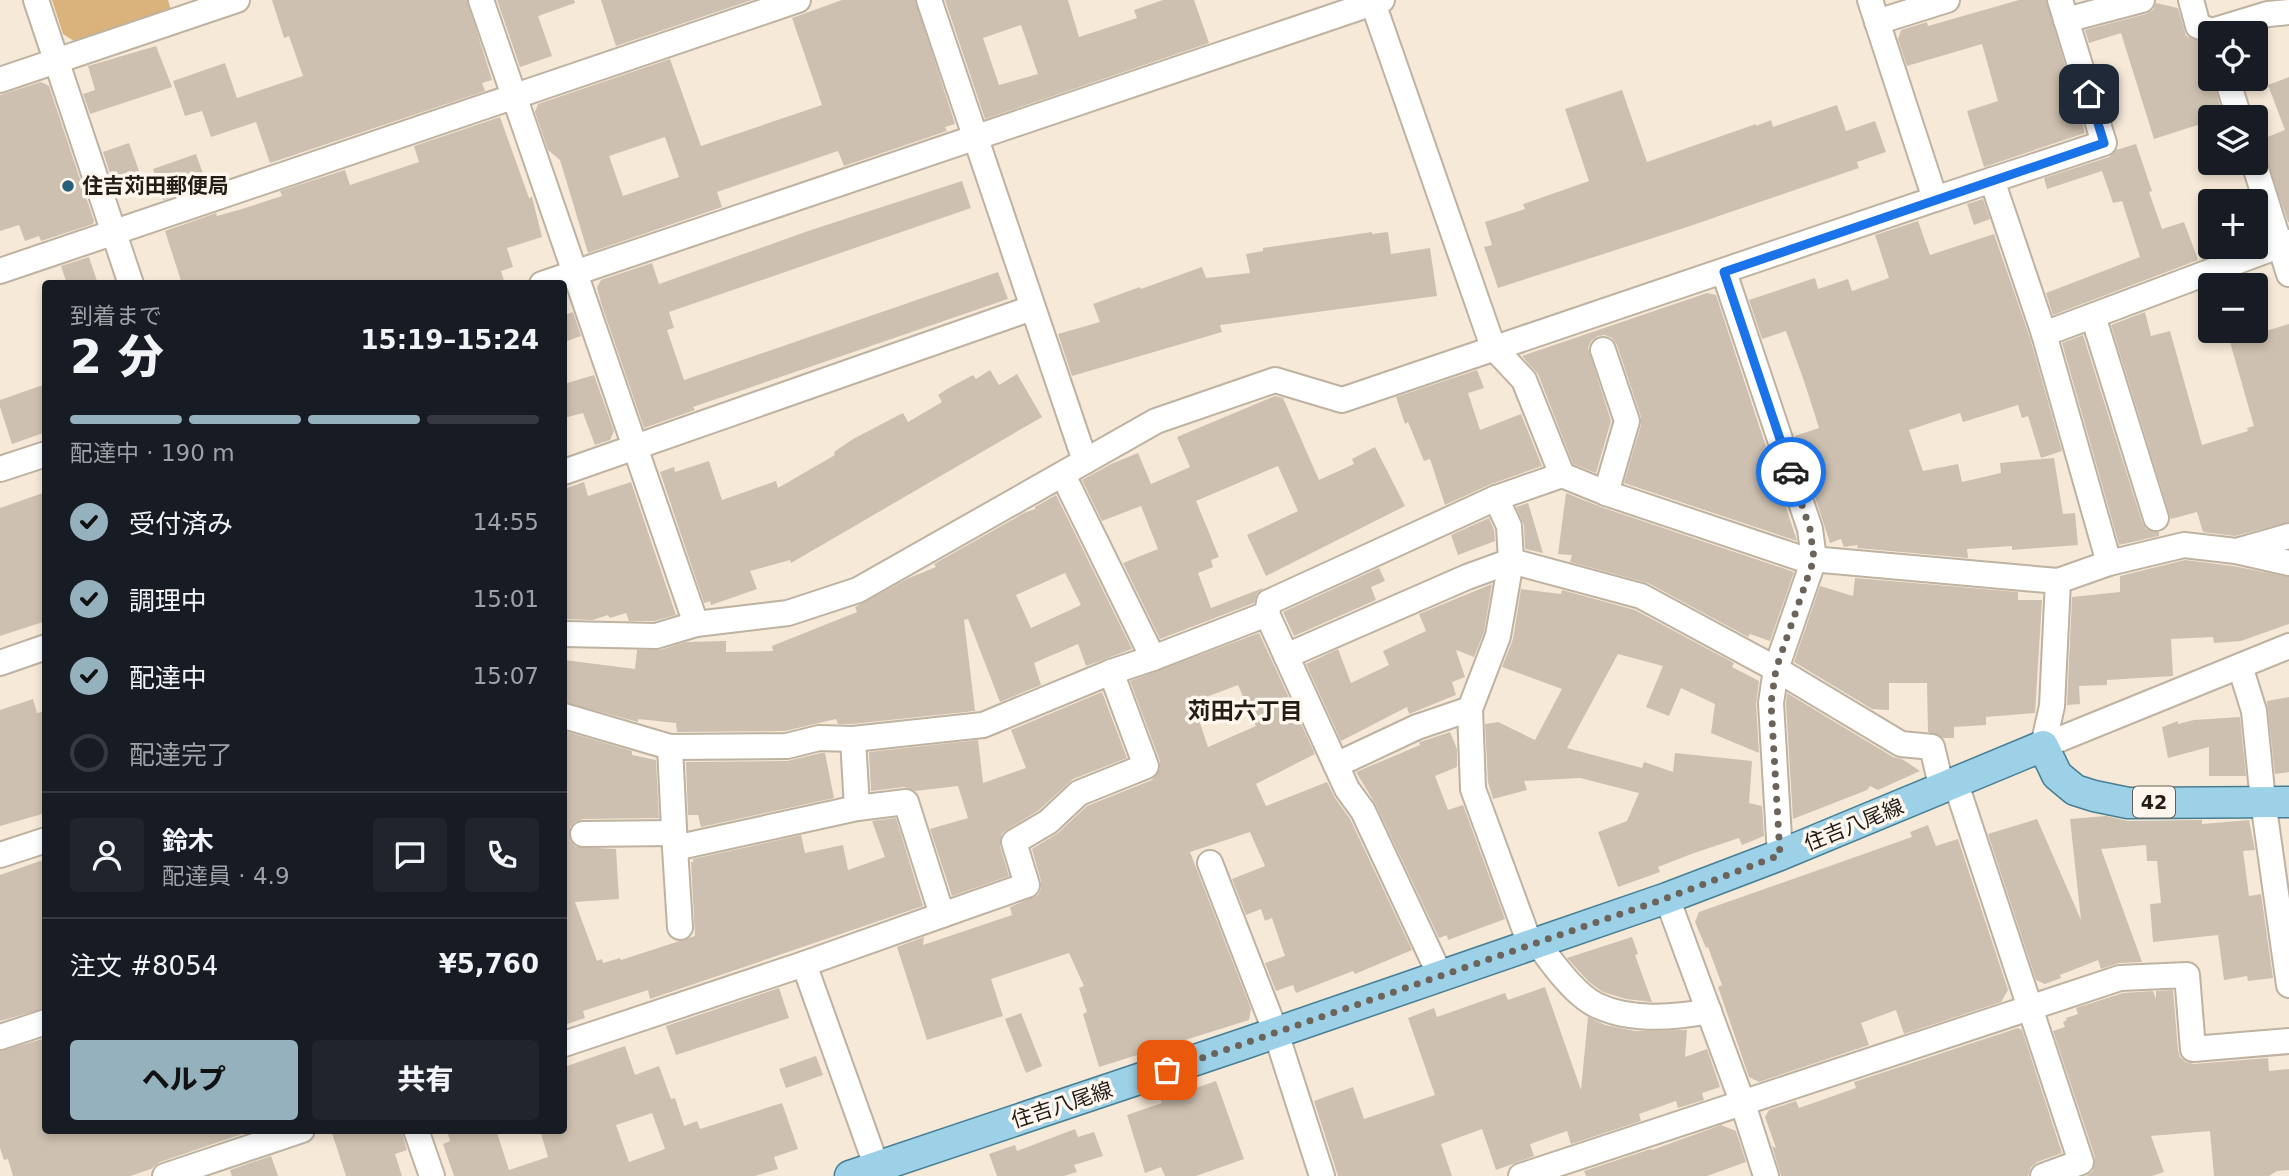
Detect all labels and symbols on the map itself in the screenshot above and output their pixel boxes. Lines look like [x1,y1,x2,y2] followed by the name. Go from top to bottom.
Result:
[2059,64,2119,124] pin
[82,174,229,198] place label: 住吉苅田郵便局
[60,178,76,194] marker: 住吉苅田郵便局
[1756,437,1826,507] courier
[1188,698,1303,724] district label: 苅田六丁目
[2133,786,2175,818] road number: 42
[1801,794,1907,856] street label: 住吉八尾線
[1137,1040,1197,1100] pin
[1008,1077,1116,1133] street label: 住吉八尾線

